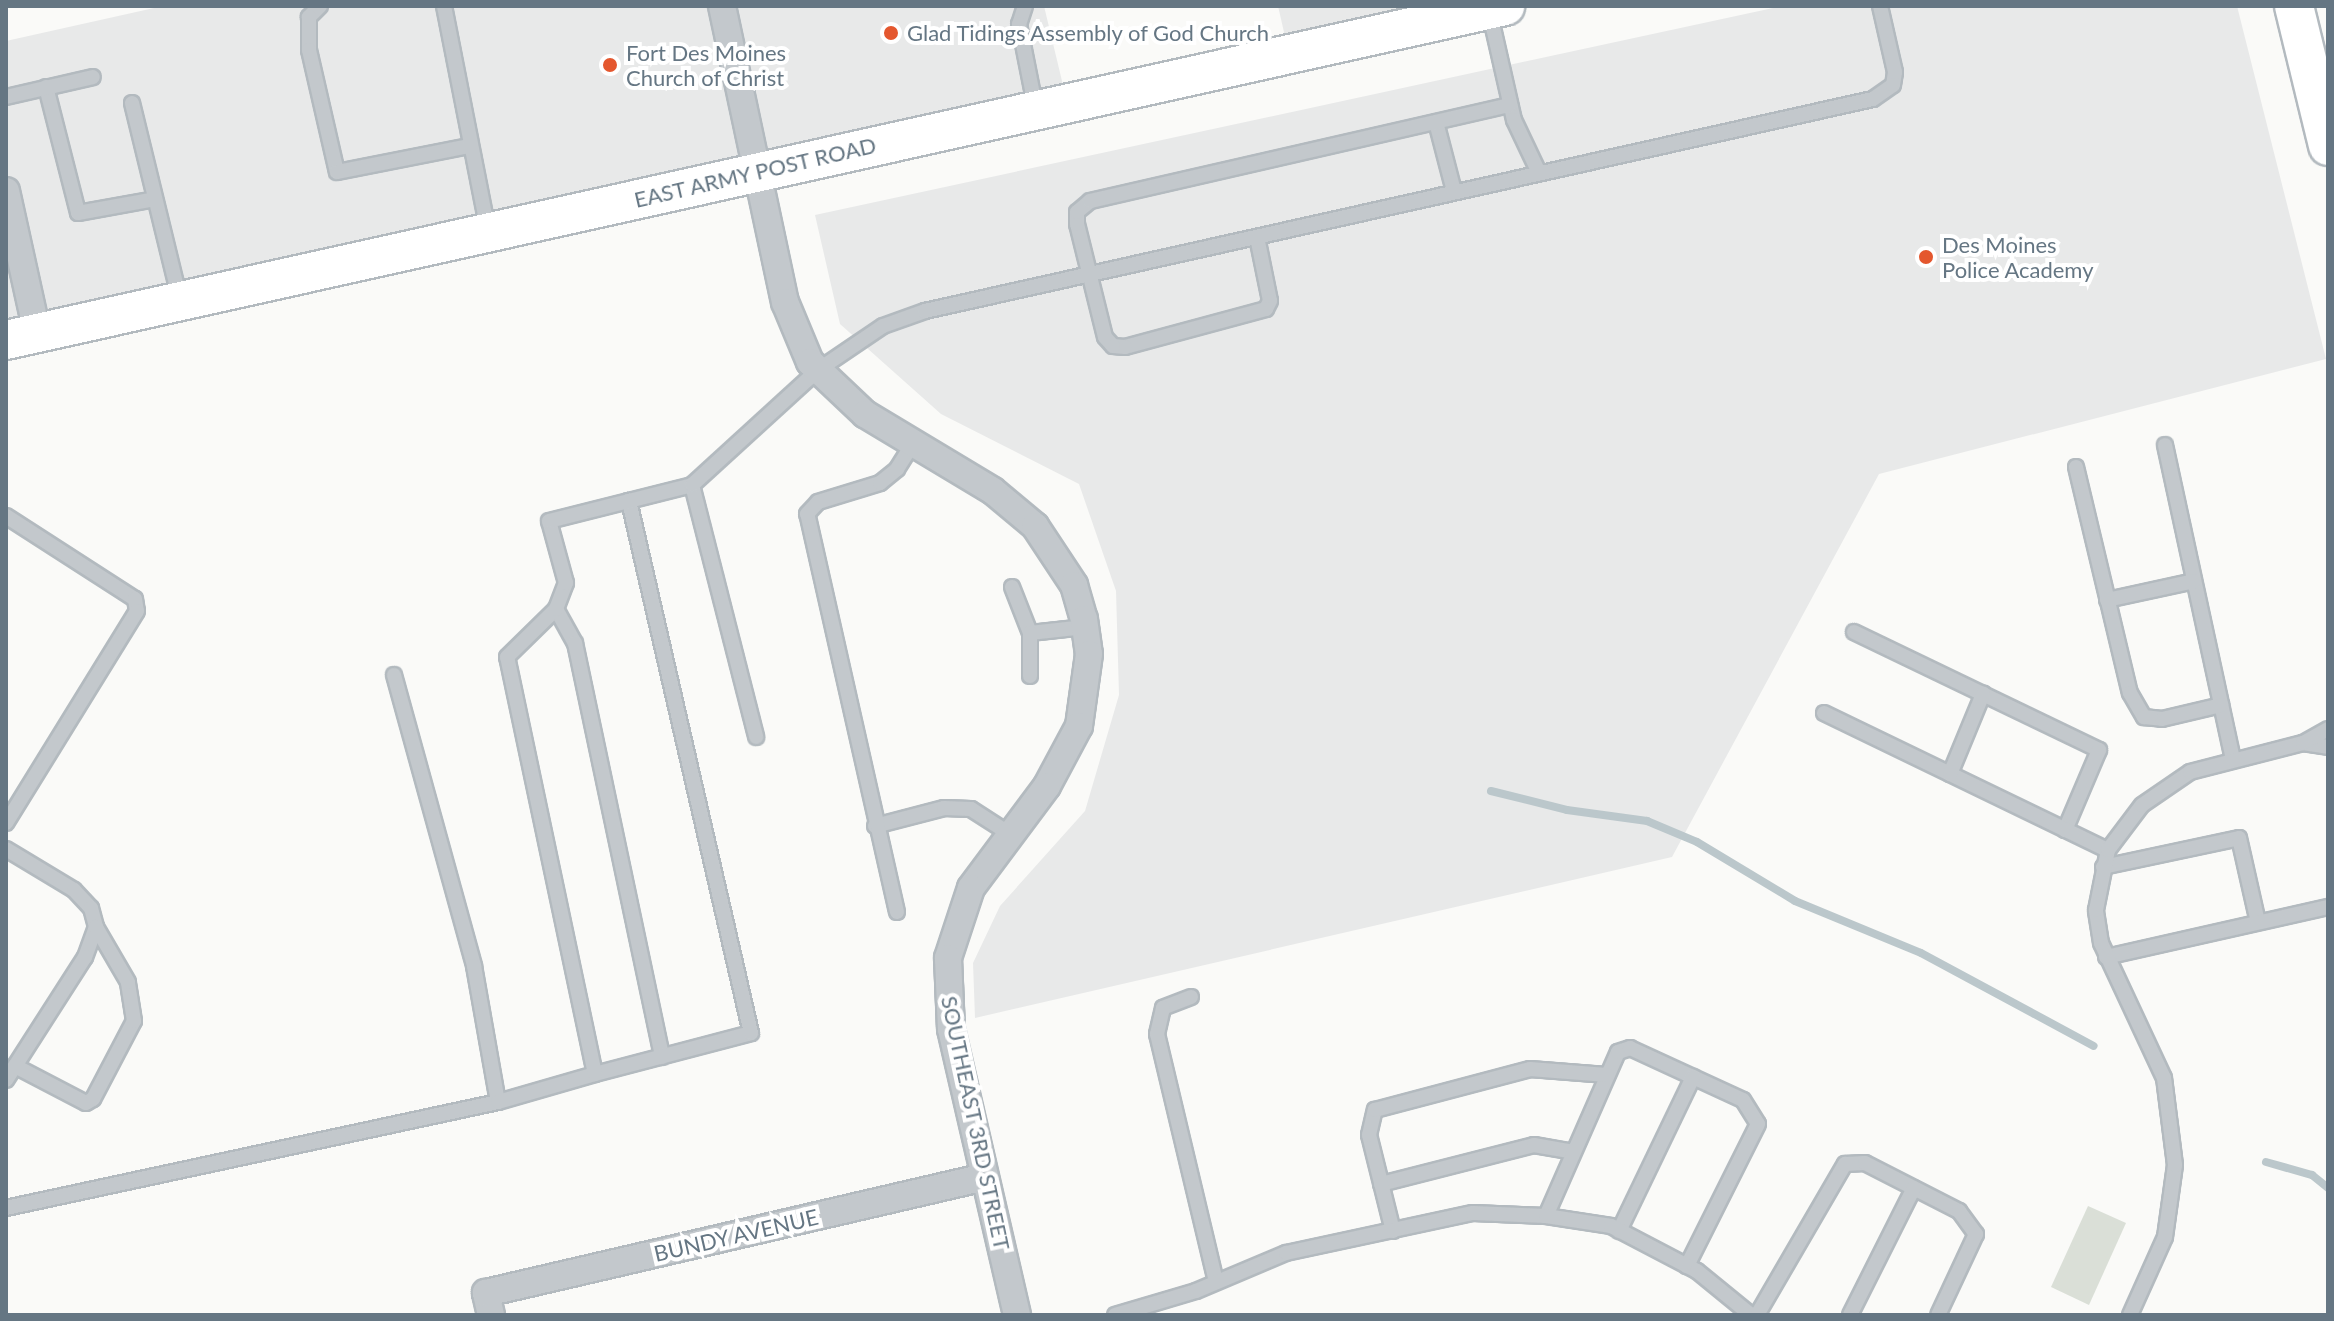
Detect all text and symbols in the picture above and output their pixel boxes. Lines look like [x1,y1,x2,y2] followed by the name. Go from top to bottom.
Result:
[907,20,1271,46] place label: Glad Tidings Assembly of God Church
[882,24,900,42] marker: Glad Tidings Assembly of God Church
[626,39,786,90] place label: Fort Des Moines Church of Christ
[601,56,619,74] marker: Fort Des Moines Church of Christ
[630,131,880,213] street label: EAST ARMY POST ROAD
[1942,231,2094,282] place label: Des Moines Police Academy
[1917,248,1935,266] marker: Des Moines Police Academy
[936,993,1016,1253] street label: SOUTHEAST 3RD STREET
[650,1203,822,1267] street label: BUNDY AVENUE

